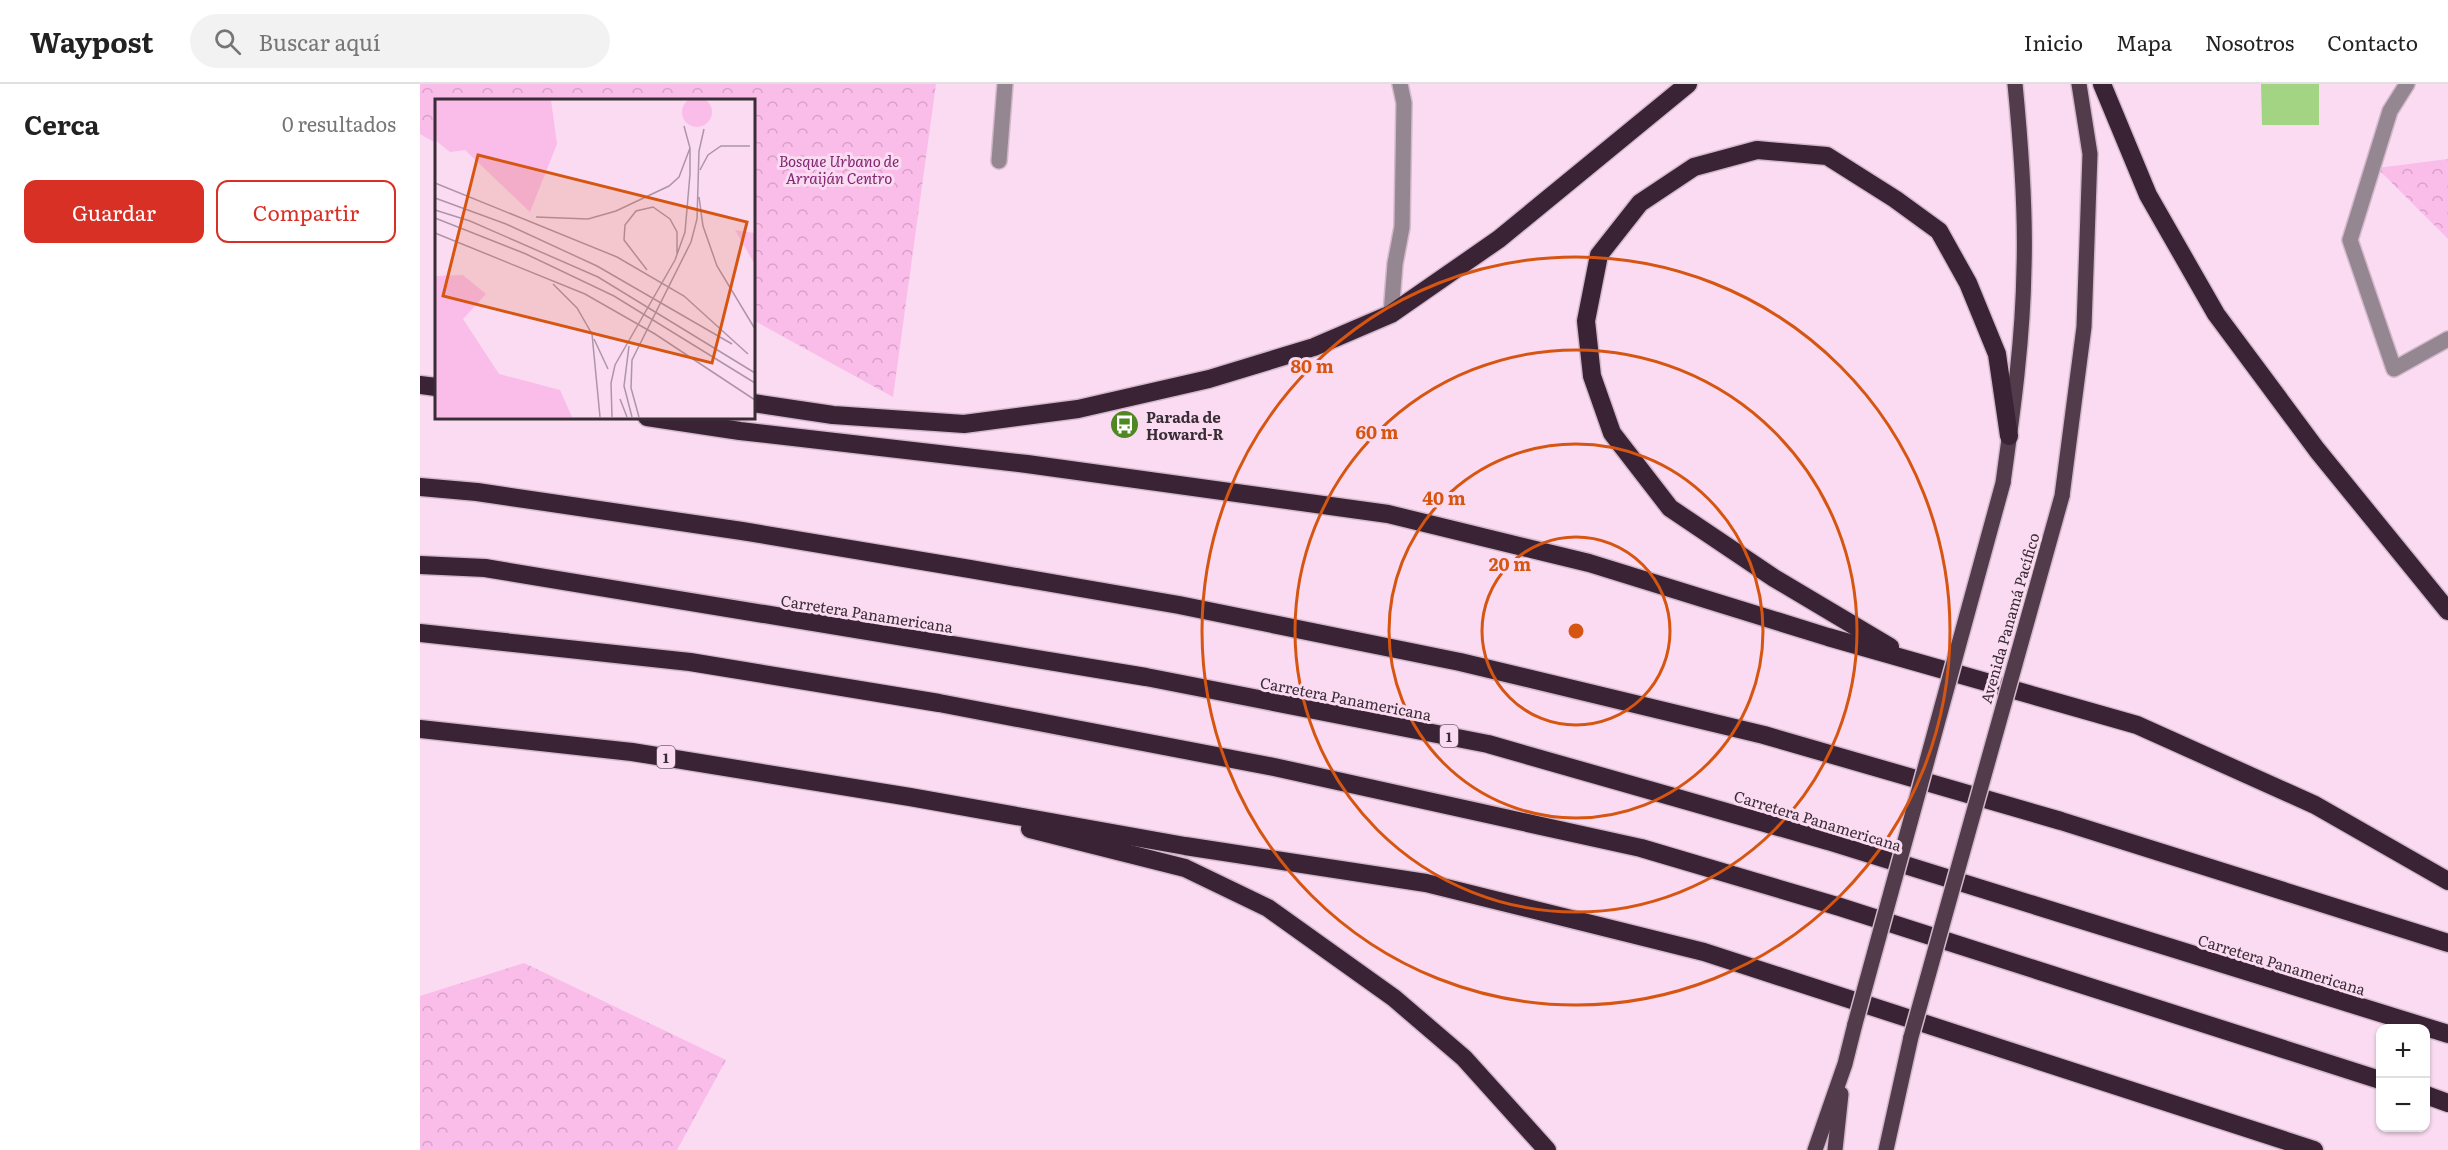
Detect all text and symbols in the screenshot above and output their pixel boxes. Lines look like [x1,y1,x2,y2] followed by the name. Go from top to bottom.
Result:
[190,14,610,68] search box
[30,20,154,62] text: Waypost
[211,25,244,58] icon: search
[259,25,380,58] text: Buscar aquí
[2024,26,2083,57] text: Inicio
[2116,26,2172,57] text: Mapa
[2205,26,2294,57] text: Nosotros
[2327,26,2418,57] text: Contacto
[435,99,754,418] inset map
[24,104,100,143] text: Cerca
[282,108,396,138] text: 0 resultados
[779,149,899,189] park label: Bosque Urbano de Arraiján Centro
[24,180,204,243] button: Guardar
[216,180,396,243] button: Compartir
[1290,352,1334,379] text: 80 m
[1146,405,1224,445] place label: Parada de Howard-R
[1109,409,1141,441] bus stop icon: Parada de Howard-R
[1355,418,1399,445] text: 60 m
[1422,484,1466,511] text: 40 m
[1974,530,2044,706] street label: Avenida Panamá Pacífico
[1489,550,1531,577] text: 20 m
[779,588,956,638] street label: Carretera Panamericana
[1566,621,1586,641] centre of rings
[1258,670,1435,726] street label: Carretera Panamericana
[1440,725,1458,747] road number: 1
[657,746,675,768] road number: 1
[1731,784,1905,857] street label: Carretera Panamericana
[2195,928,2369,1001] street label: Carretera Panamericana
[2376,1024,2430,1132] map controls
[2376,1024,2430,1078] button: +
[2376,1078,2430,1132] button: −

